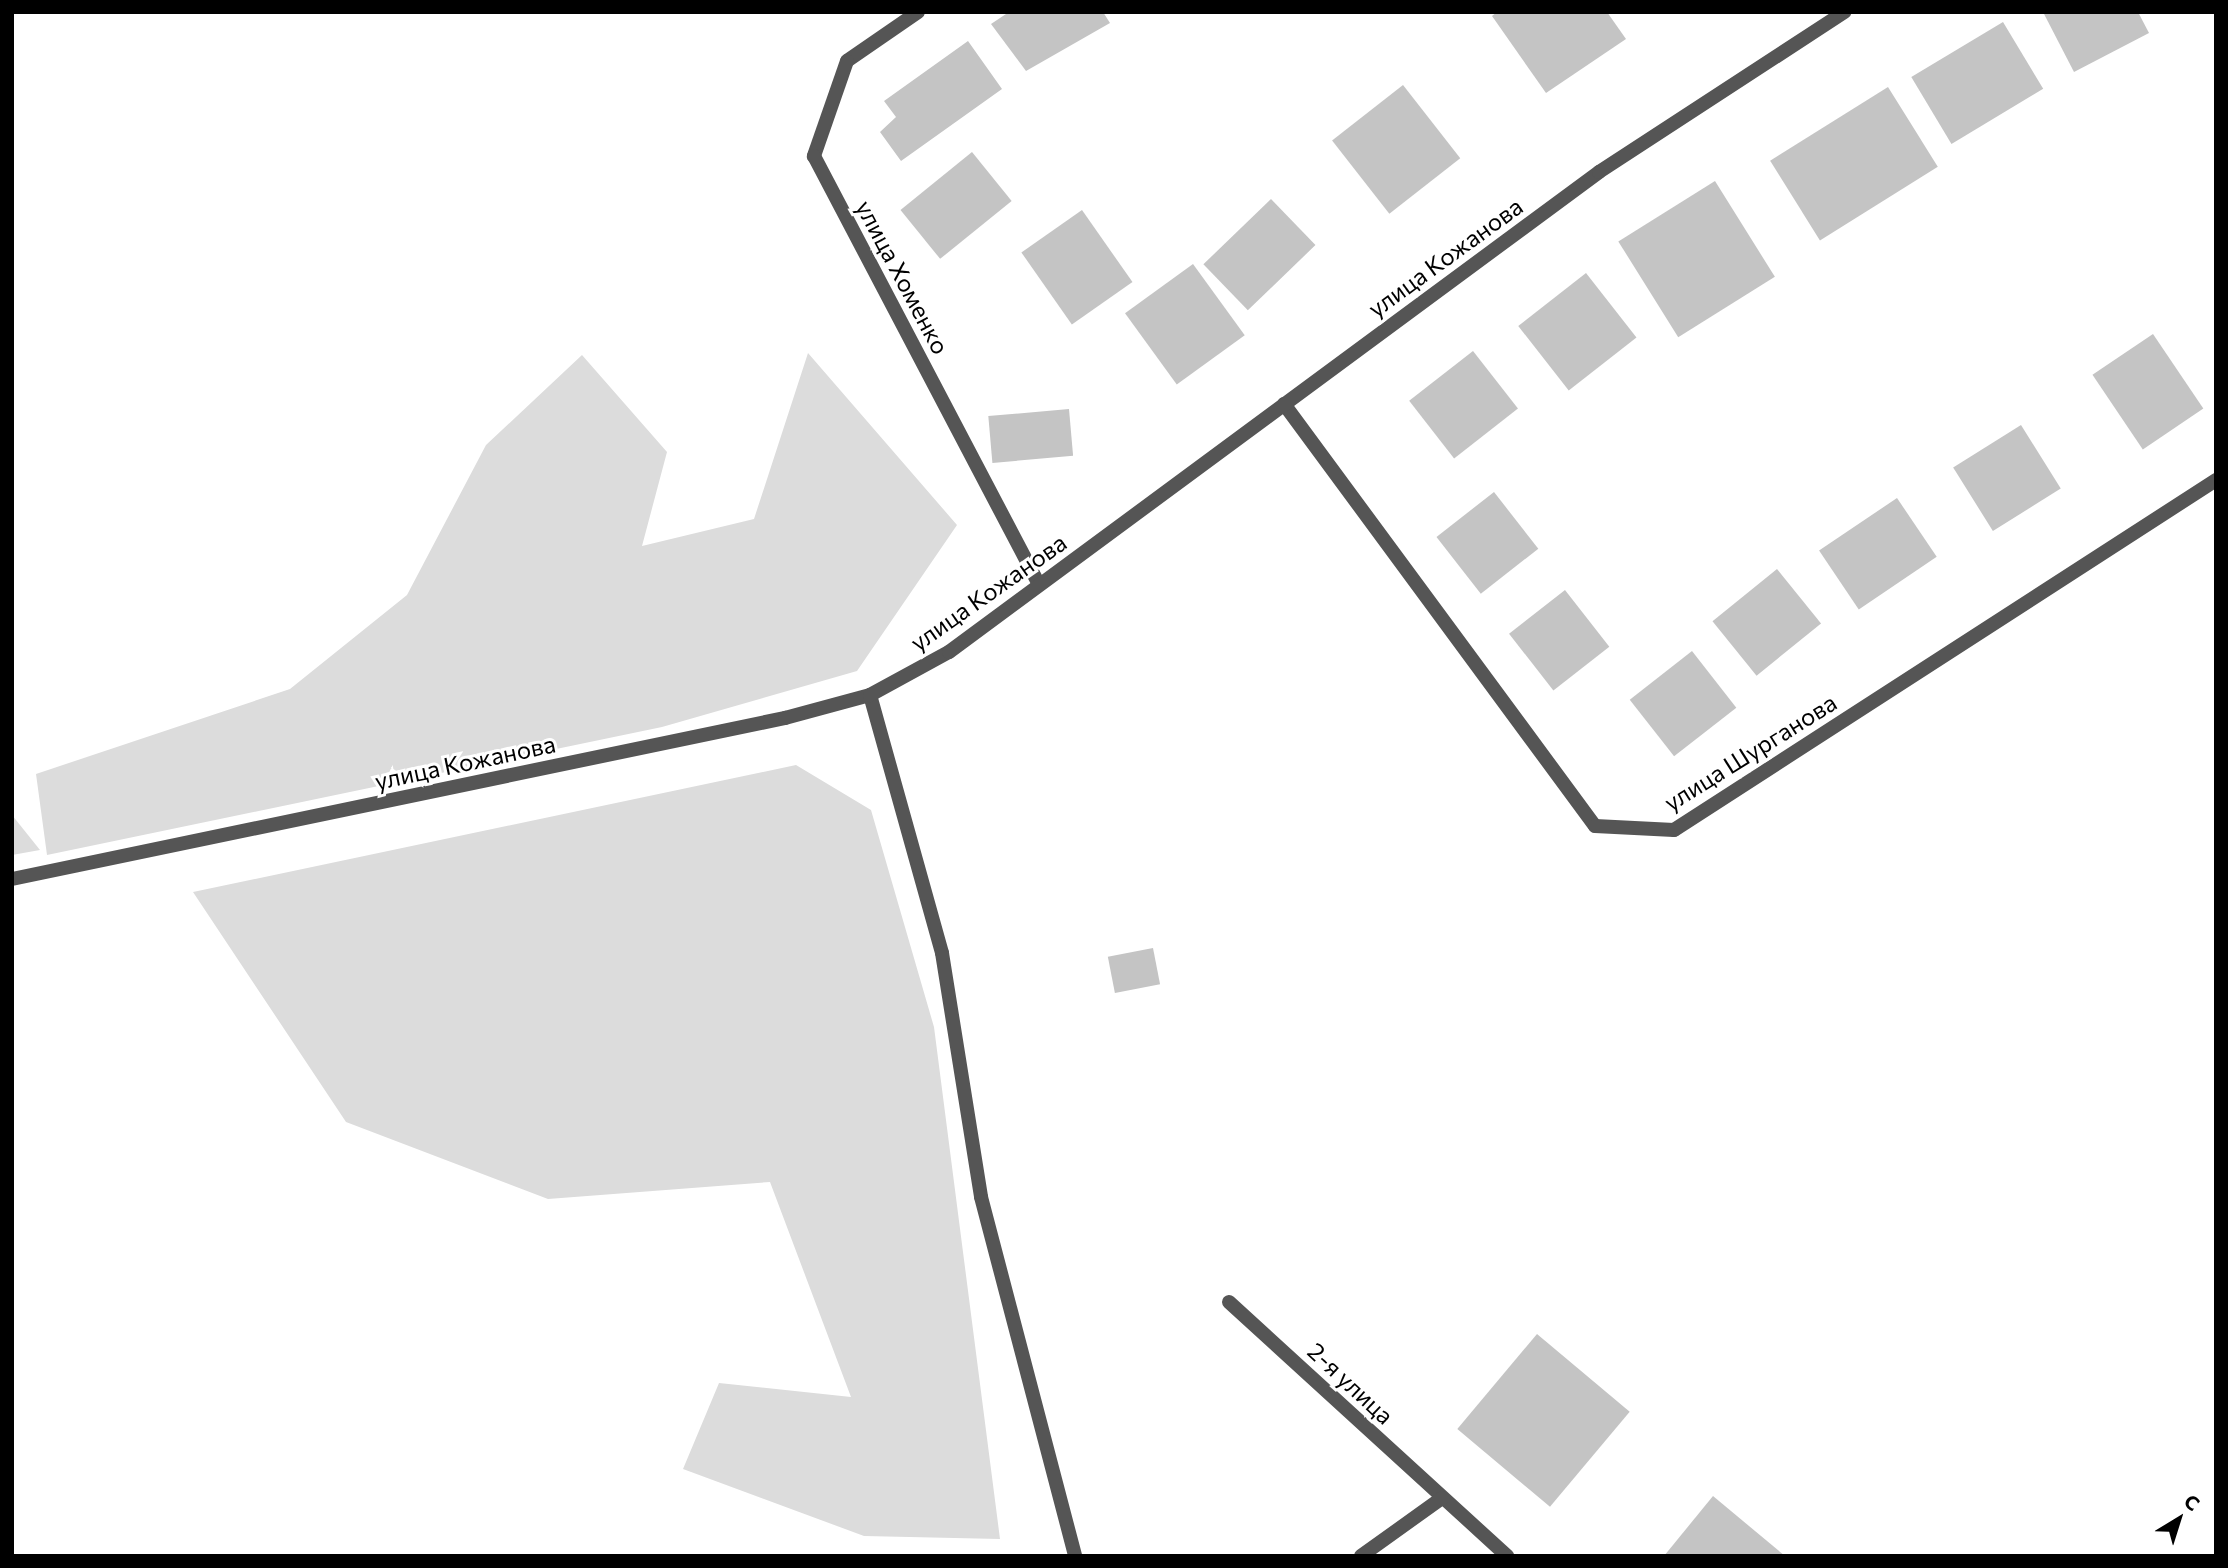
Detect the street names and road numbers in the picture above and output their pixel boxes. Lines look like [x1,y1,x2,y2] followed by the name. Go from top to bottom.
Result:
[1362,191,1528,323] street label: улица Кожанова
[850,195,956,359] street label: улица Хоменко
[904,527,1072,657] street label: улица Кожанова
[1658,687,1842,817] street label: улица Шурганова
[372,729,558,795] street label: улица Кожанова
[1302,1336,1400,1430] street label: 2-я улица

